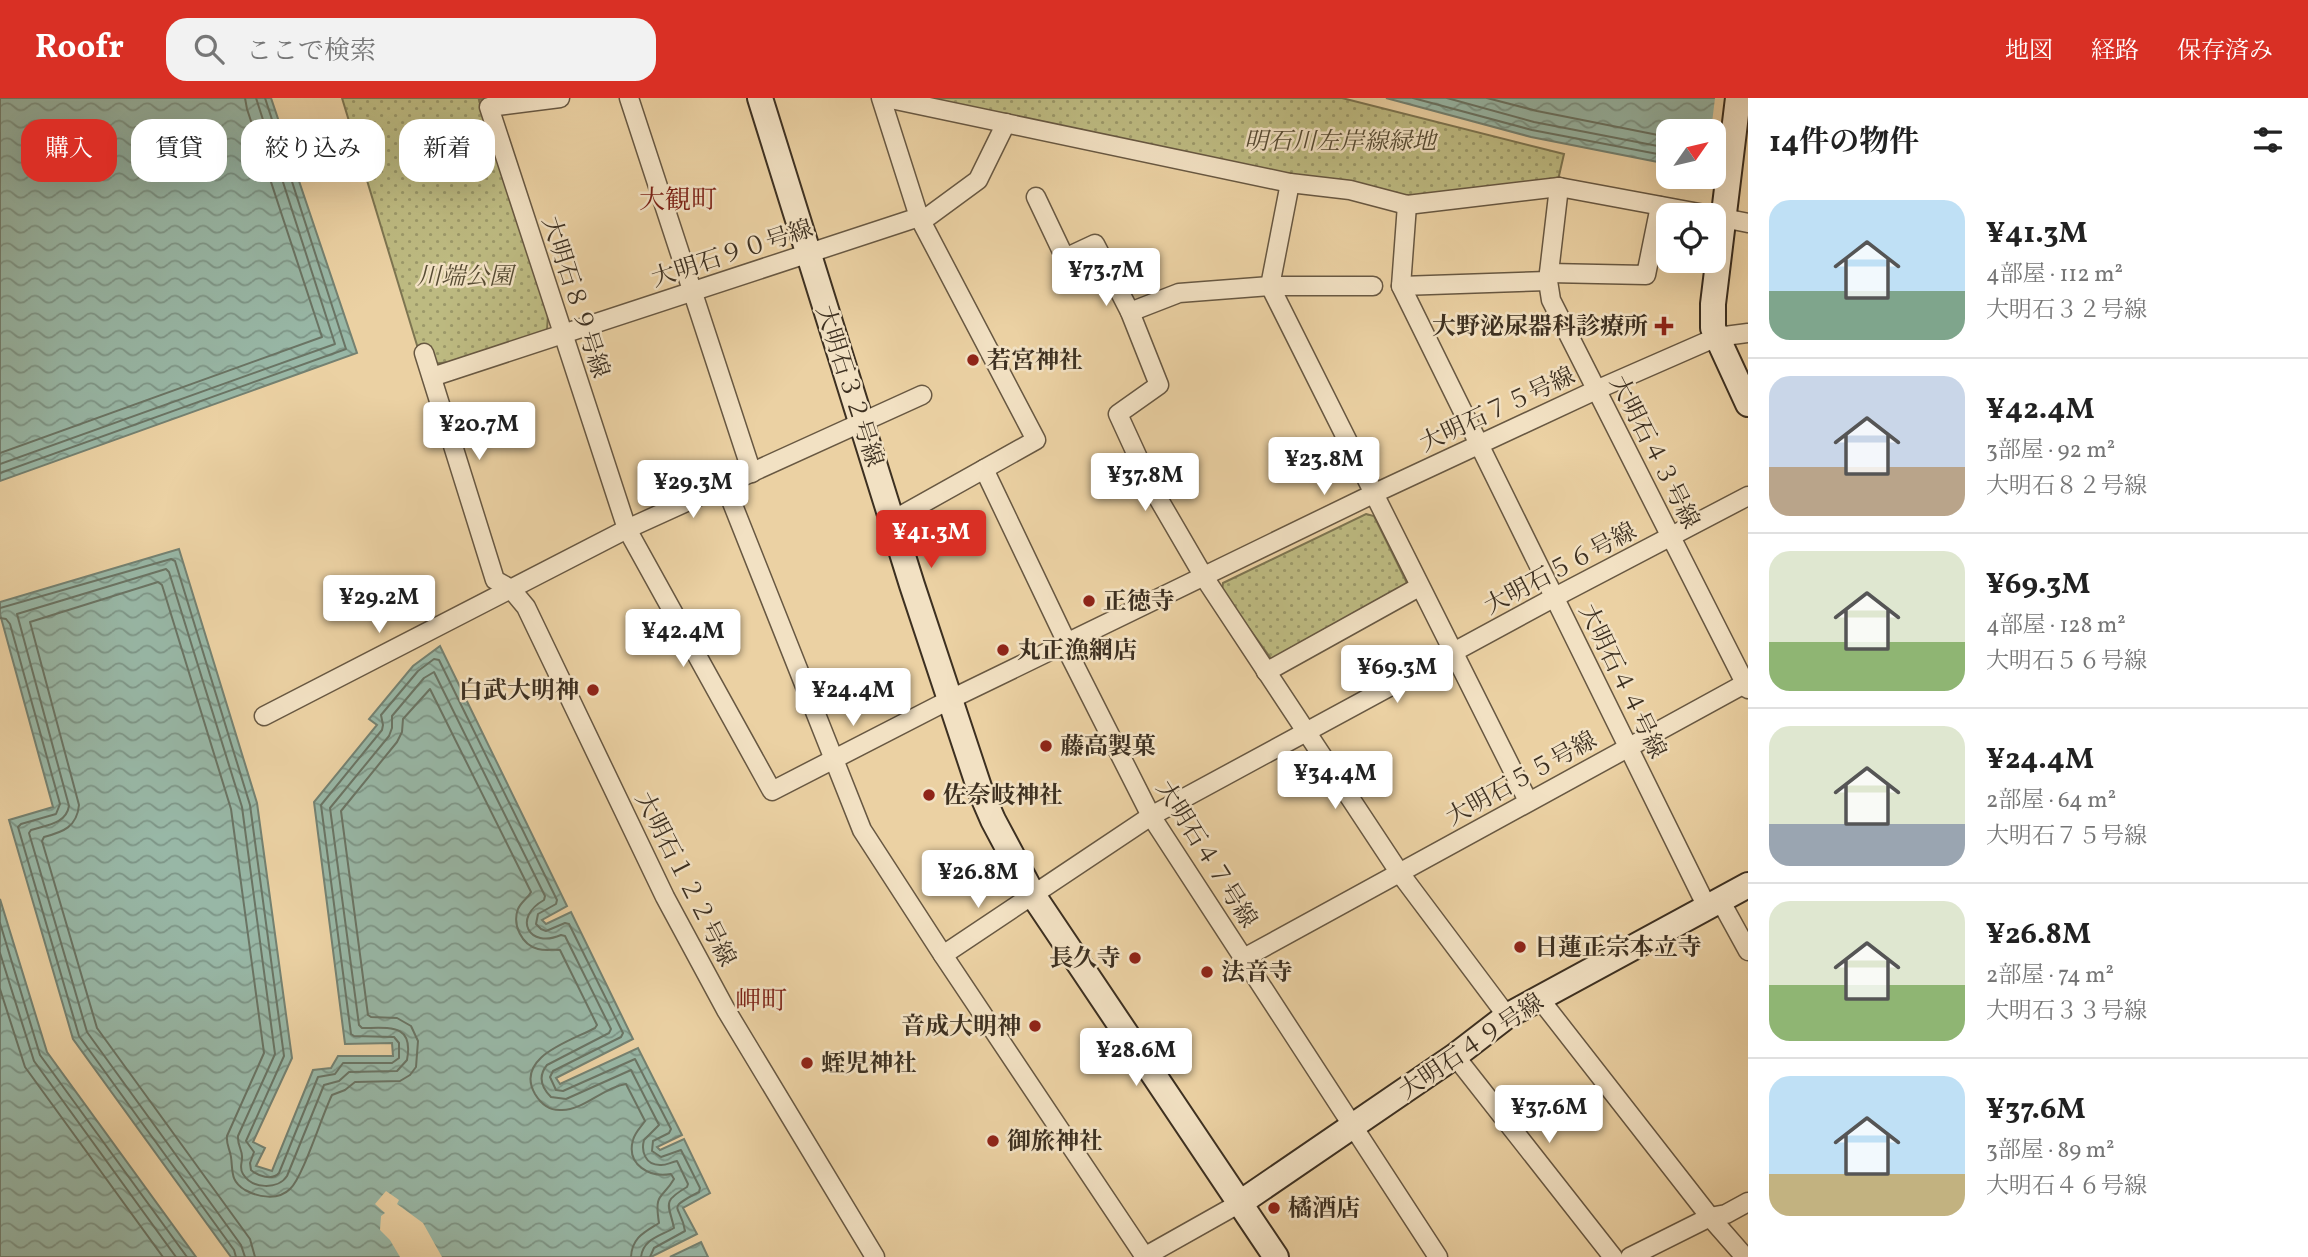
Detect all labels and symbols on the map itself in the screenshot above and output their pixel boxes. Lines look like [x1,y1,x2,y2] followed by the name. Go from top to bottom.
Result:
[1656,119,1726,189] north arrow
[1244,126,1439,160] park label: 明石川左岸線緑地
[639,183,717,219] district label: 大観町
[532,212,616,383] street label: 大明石８９号線
[647,213,818,297] street label: 大明石９０号線
[1049,248,1163,308] pin: ¥73.7M
[417,261,517,295] park label: 川端公園
[806,301,890,472] street label: 大明石３２号線
[1432,311,1648,345] place label: 大野泌尿器科診療所
[1654,316,1674,336] marker: 大野泌尿器科診療所
[987,345,1083,379] place label: 若宮神社
[965,352,981,368] marker: 若宮神社
[1415,360,1581,462] street label: 大明石７５号線
[1600,370,1707,535] street label: 大明石４３号線
[422,402,536,462] pin: ¥20.7M
[1267,438,1381,497] pin: ¥23.8M
[1088,454,1202,513] pin: ¥37.8M
[636,460,750,520] pin: ¥29.3M
[874,510,988,570] pin: ¥41.3M
[1479,515,1643,624] street label: 大明石５６号線
[322,575,436,635] pin: ¥29.2M
[1103,586,1175,620] place label: 正徳寺
[1081,593,1097,609] marker: 正徳寺
[1569,599,1673,765] street label: 大明石４４号線
[626,610,740,669] pin: ¥42.4M
[1017,635,1137,669] place label: 丸正漁網店
[995,642,1011,658] marker: 丸正漁網店
[1340,646,1454,705] pin: ¥69.3M
[796,668,910,728] pin: ¥24.4M
[459,675,579,709] place label: 白武大明神
[585,682,601,698] marker: 白武大明神
[1440,724,1604,835] street label: 大明石５５号線
[1060,731,1156,765] place label: 藤高製菓
[1038,738,1054,754] marker: 藤高製菓
[1278,752,1392,811] pin: ¥34.4M
[1146,775,1264,935] street label: 大明石４７号線
[943,780,1063,814] place label: 佐奈岐神社
[625,787,743,973] street label: 大明石１２２号線
[921,787,937,803] marker: 佐奈岐神社
[921,850,1035,910] pin: ¥26.8M
[1534,932,1702,966] place label: 日蓮正宗本立寺
[1512,939,1528,955] marker: 日蓮正宗本立寺
[1049,943,1121,977] place label: 長久寺
[1127,950,1143,966] marker: 長久寺
[1221,957,1293,991] place label: 法音寺
[1199,964,1215,980] marker: 法音寺
[735,984,787,1020] district label: 岬町
[1393,987,1551,1109] street label: 大明石４９号線
[901,1011,1021,1045] place label: 音成大明神
[1027,1018,1043,1034] marker: 音成大明神
[1079,1028,1193,1088] pin: ¥28.6M
[821,1048,917,1082] place label: 蛭児神社
[799,1055,815,1071] marker: 蛭児神社
[1492,1086,1606,1145] pin: ¥37.6M
[1007,1126,1103,1160] place label: 御旅神社
[985,1133,1001,1149] marker: 御旅神社
[1288,1193,1360,1227] place label: 橘酒店
[1266,1200,1282,1216] marker: 橘酒店

